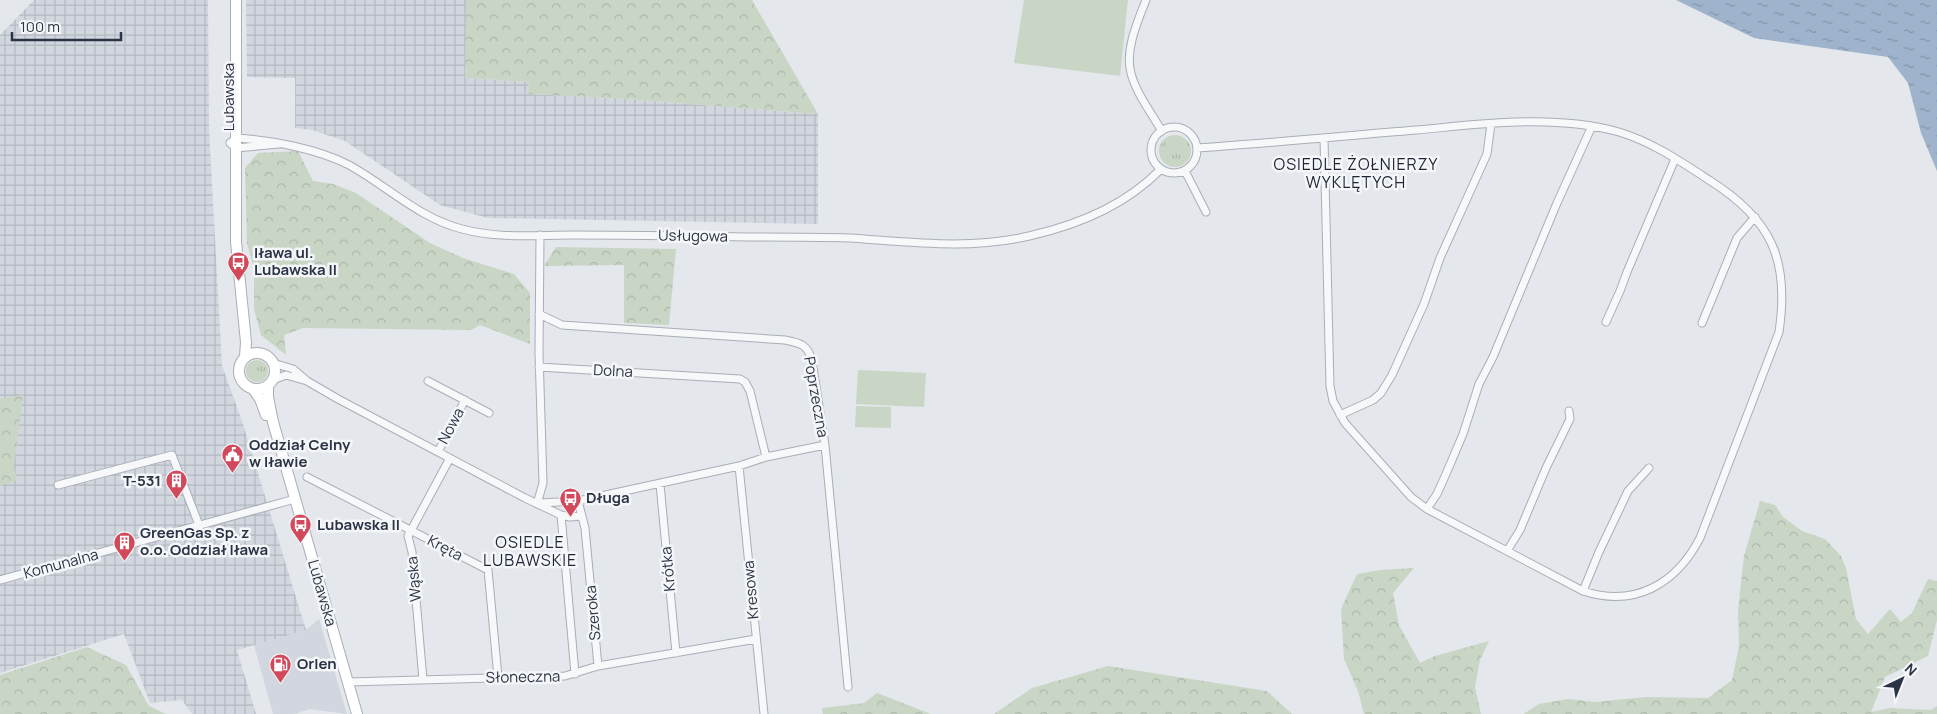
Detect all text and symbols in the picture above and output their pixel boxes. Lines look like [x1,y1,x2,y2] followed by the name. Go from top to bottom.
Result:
[12,10,121,42] scale bar
[20,16,60,37] text: 100 m
[218,63,239,131] street label: Lubawska
[1274,153,1438,193] district label: OSIEDLE ŻOŁNIERZY WYKLĘTYCH
[658,224,728,247] street label: Usługowa
[254,242,337,280] place label: Iława ul. Lubawska II
[226,250,250,281] bus stop icon: Iława ul. Lubawska II
[799,355,834,439] street label: Poprzeczna
[593,359,633,382] street label: Dolna
[432,404,469,448] street label: Nowa
[249,434,351,472] place label: Oddział Celny w Iławie
[221,442,245,473] public building icon: Oddział Celny w Iławie
[165,469,189,500] building icon: T-531
[123,470,161,491] place label: T-531
[558,486,582,517] bus stop icon: Długa
[586,487,630,508] place label: Długa
[289,513,313,544] bus stop icon: Lubawska II
[317,514,400,535] place label: Lubawska II
[140,522,268,560] place label: GreenGas Sp. z o.o. Oddział Iława
[112,530,136,561] building icon: GreenGas Sp. z o.o. Oddział Iława
[424,530,467,566] street label: Kręta
[483,531,577,571] district label: OSIEDLE LUBAWSKIE
[21,543,101,584] street label: Komunalna
[655,546,680,592] street label: Krótka
[401,556,426,603] street label: Wąska
[303,557,342,629] street label: Lubawska
[737,560,764,620] street label: Kresowa
[580,585,605,641] street label: Szeroka
[269,652,293,683] fuel station icon: Orlen
[297,653,337,674] place label: Orlen
[1877,654,1927,704] north arrow
[1901,659,1921,680] text: N
[486,665,560,688] street label: Słoneczna

